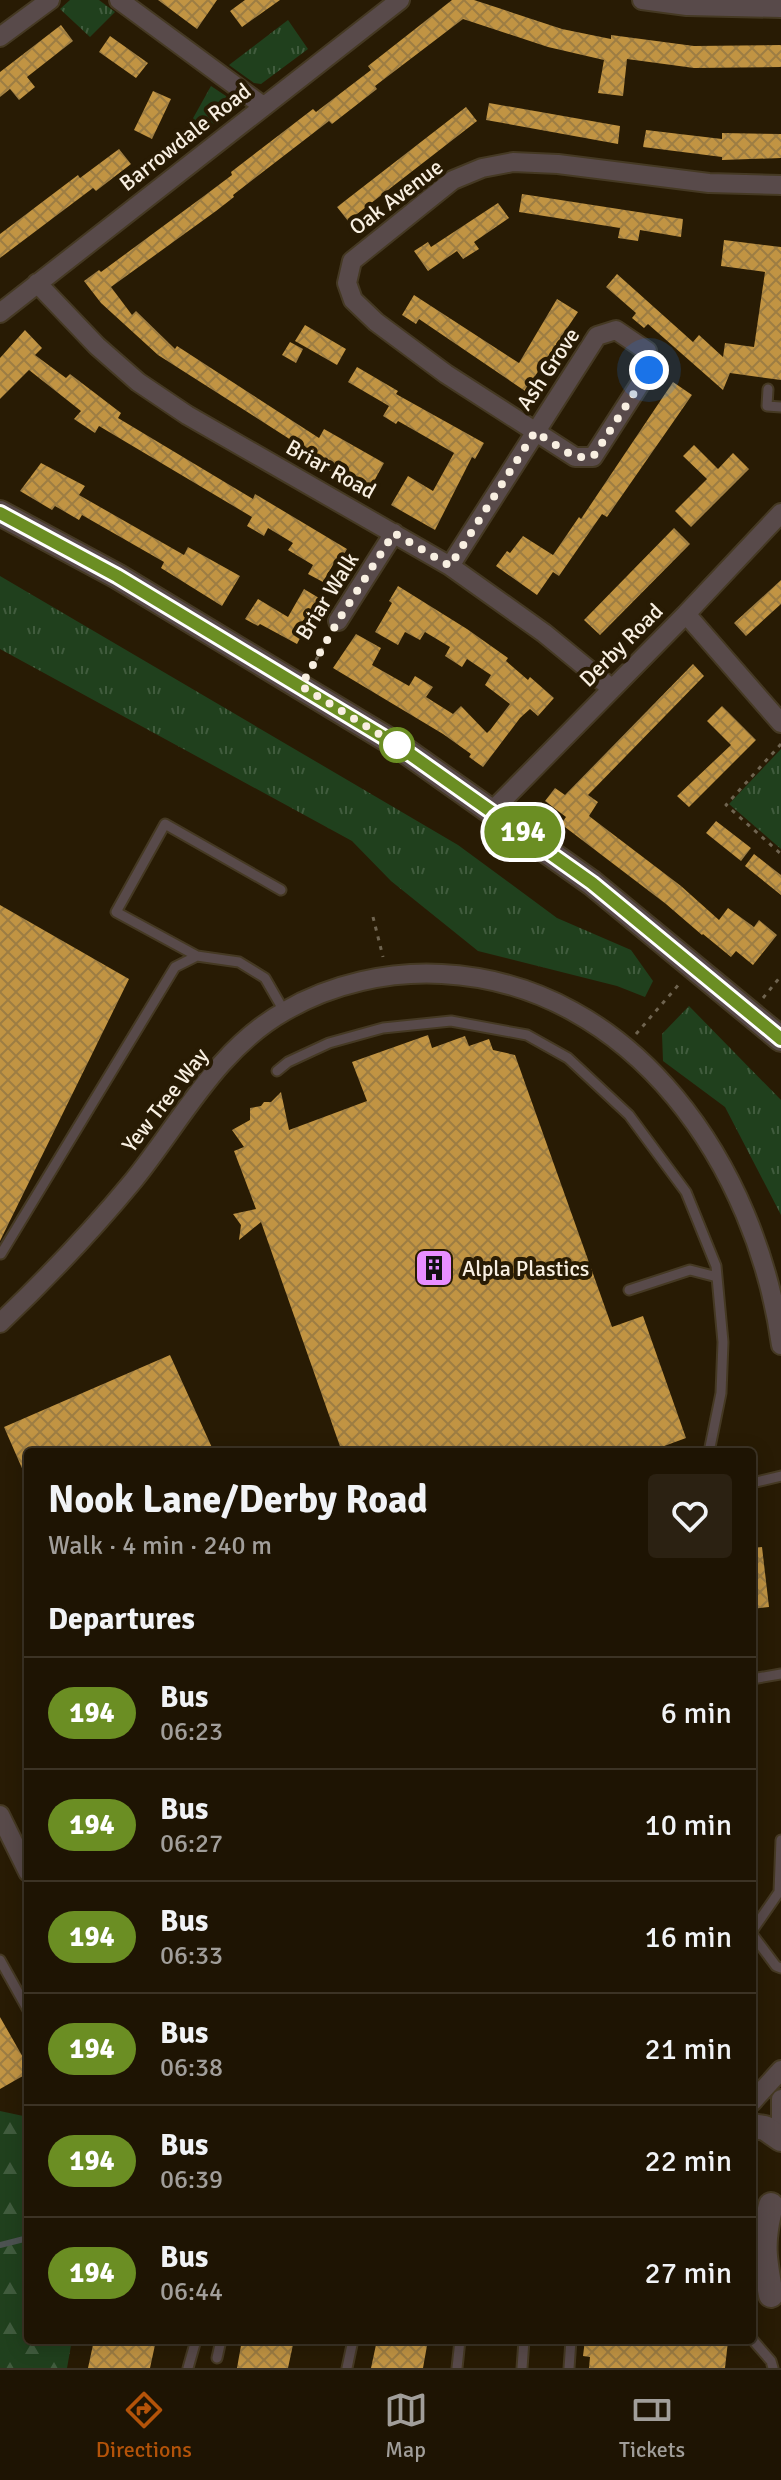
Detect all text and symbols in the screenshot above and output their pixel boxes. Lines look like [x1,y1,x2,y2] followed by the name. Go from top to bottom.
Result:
[114,77,256,197] street label: Barrowdale Road
[344,153,448,241] street label: Oak Avenue
[511,323,585,415] street label: Ash Grove
[629,350,669,390] your location
[281,433,381,505] street label: Briar Road
[290,547,364,645] street label: Briar Walk
[574,598,668,692] street label: Derby Road
[380,728,414,762] unlabelled marker
[477,806,569,858] line badge: 194
[500,815,546,849] text: 194
[116,1042,214,1157] street label: Yew Tree Way
[413,1247,455,1289] building icon: Alpla Plastics
[462,1255,589,1282] place label: Alpla Plastics
[648,1474,732,1558] button: heart
[48,1476,428,1523] text: Nook Lane/Derby Road
[48,1530,272,1562] text: Walk · 4 min · 240 m
[48,1601,195,1638] text: Departures
[160,1679,208,1716] text: Bus
[661,1695,732,1732] text: 6 min
[69,1696,115,1730] text: 194
[160,1716,223,1748] text: 06:23
[160,1791,208,1828] text: Bus
[645,1807,732,1844] text: 10 min
[69,1808,115,1842] text: 194
[160,1828,223,1860] text: 06:27
[160,1903,208,1940] text: Bus
[645,1919,732,1956] text: 16 min
[69,1920,115,1954] text: 194
[160,1940,223,1972] text: 06:33
[160,2015,208,2052] text: Bus
[645,2031,732,2068] text: 21 min
[69,2032,115,2066] text: 194
[160,2052,223,2084] text: 06:38
[160,2127,208,2164] text: Bus
[645,2143,732,2180] text: 22 min
[69,2144,115,2178] text: 194
[160,2164,223,2196] text: 06:39
[160,2239,208,2276] text: Bus
[645,2255,732,2292] text: 27 min
[69,2256,115,2290] text: 194
[160,2276,223,2308] text: 06:44
[96,2388,192,2463] tab: Directions
[384,2388,428,2463] tab: Map
[619,2388,685,2463] tab: Tickets

